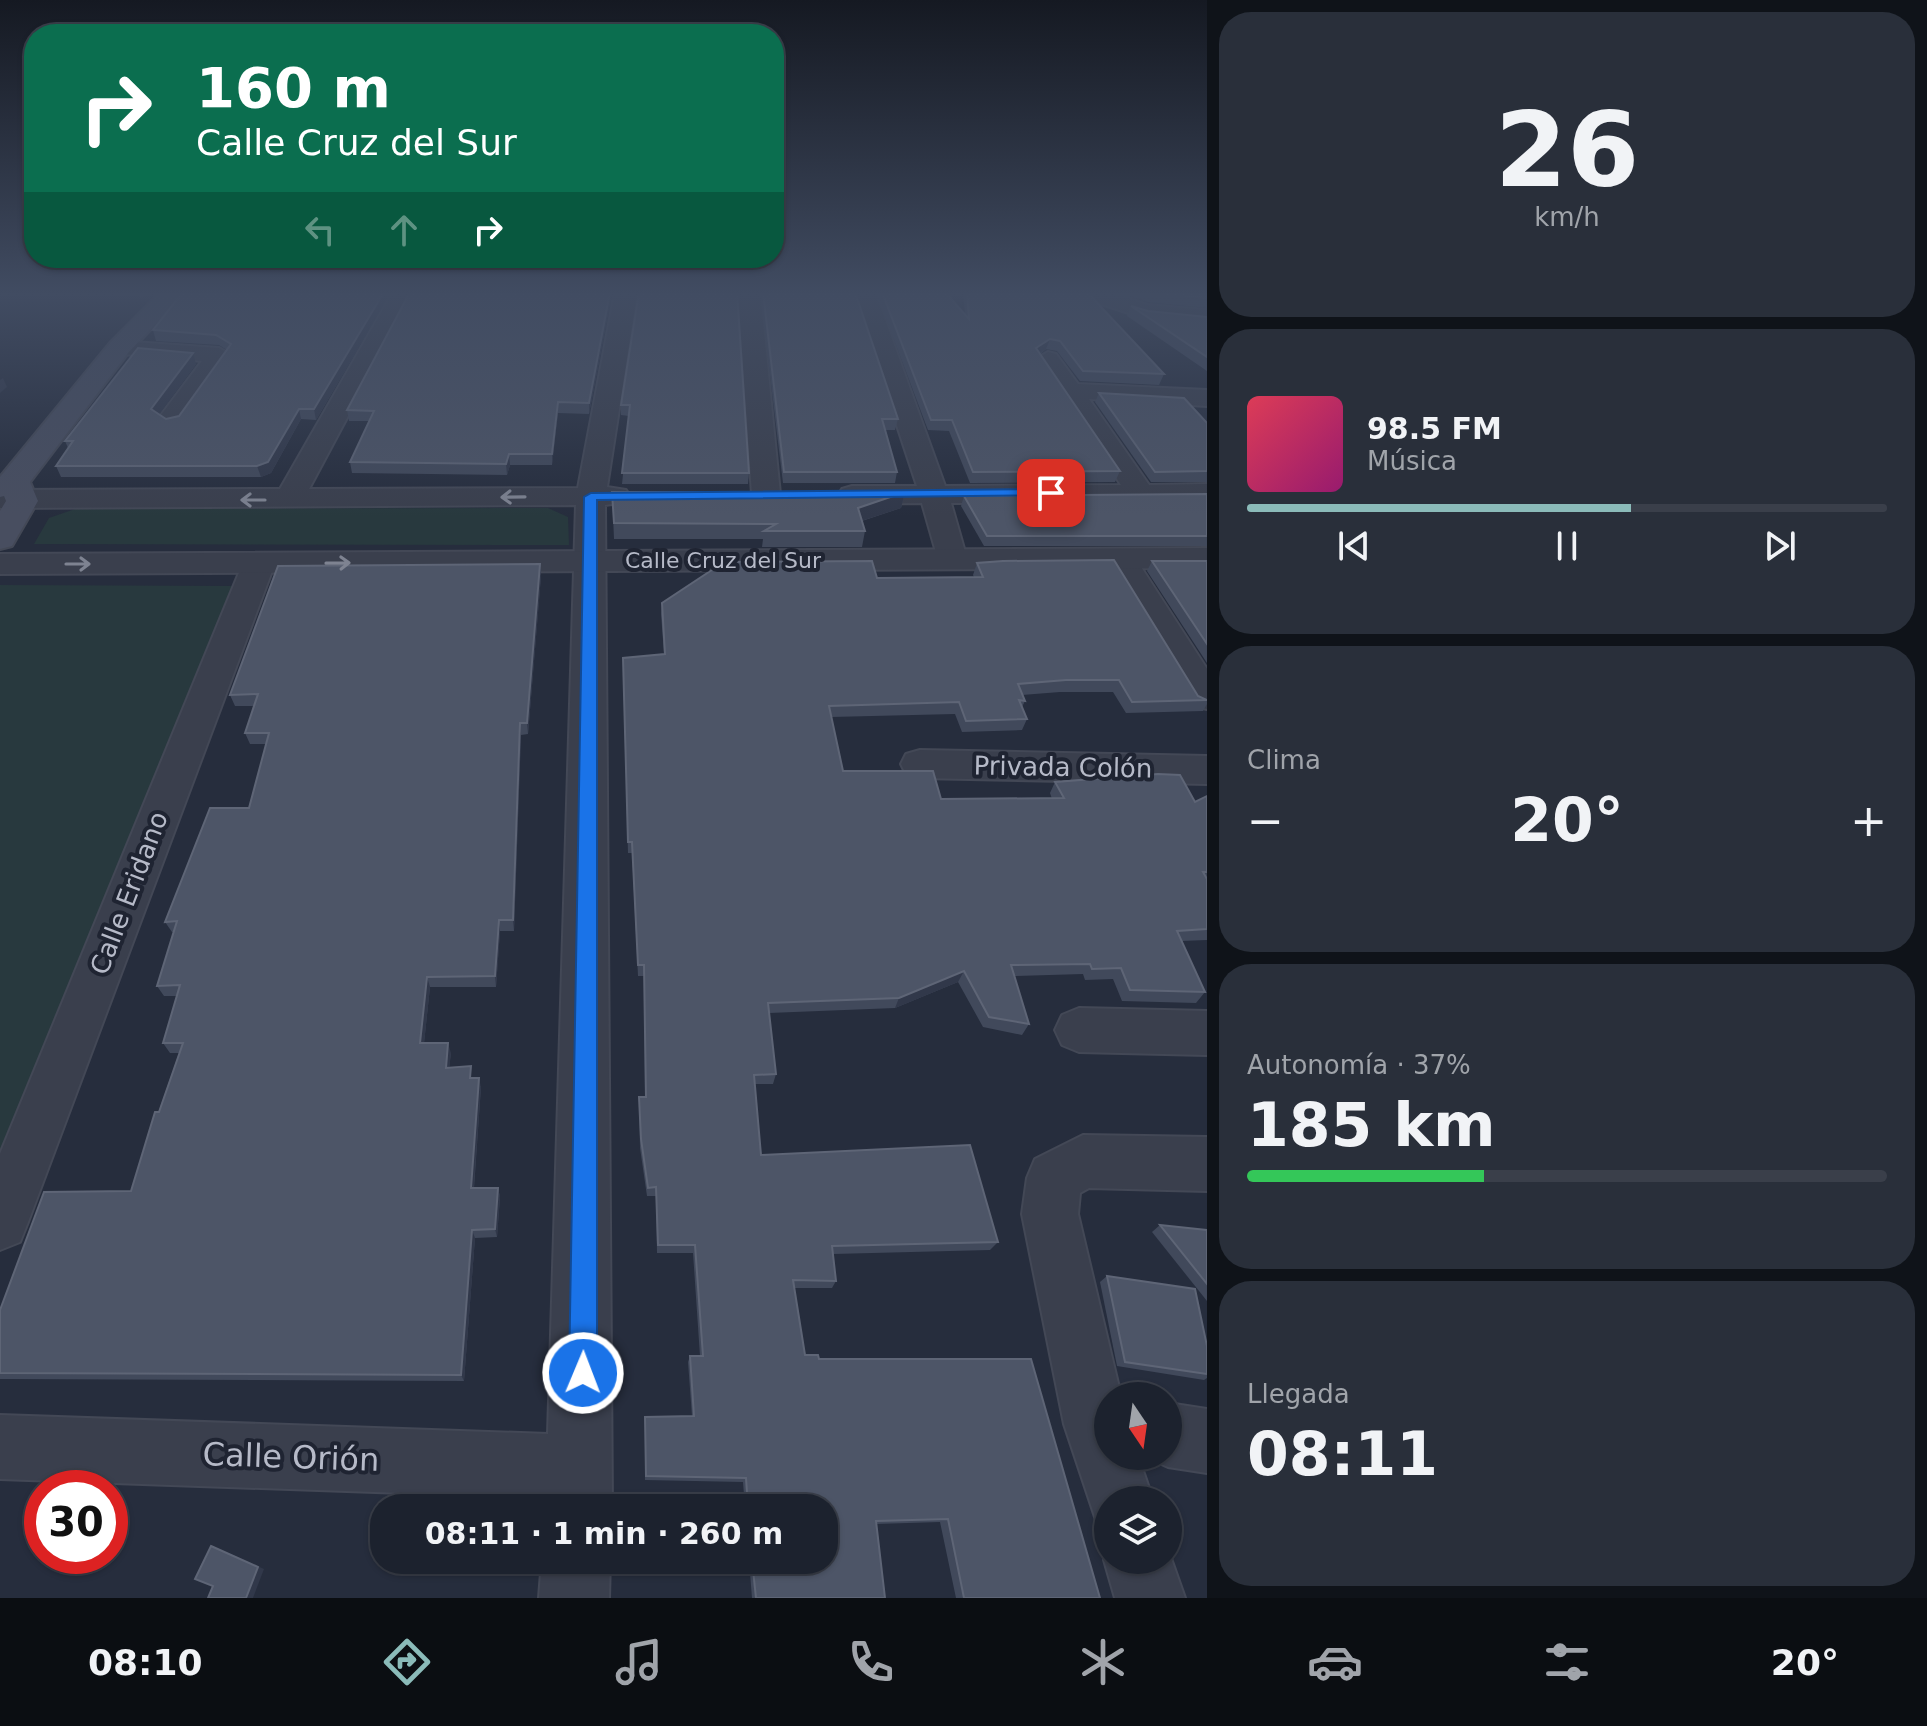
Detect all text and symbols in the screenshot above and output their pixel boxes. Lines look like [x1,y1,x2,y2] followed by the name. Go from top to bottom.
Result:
[196,55,391,120] text: 160 m
[64,56,168,160] icon: right
[1495,89,1639,211] text: 26
[196,122,517,163] text: Calle Cruz del Sur
[1534,202,1600,232] text: km/h
[298,208,342,252] icon: left
[382,208,426,252] icon: ahead
[466,208,510,252] icon: right
[1367,411,1502,446] text: 98.5 FM
[1367,446,1457,476] text: Música
[1017,459,1085,527] pin
[1029,471,1073,515] icon: arrive
[500,489,527,505] one-way arrow
[240,492,267,508] one-way arrow
[1332,524,1376,568] icon: previous
[1545,524,1589,568] icon: pause
[1758,524,1802,568] icon: next
[625,548,822,573] street label: Calle Cruz del Sur
[324,555,351,570] one-way arrow
[64,556,91,572] one-way arrow
[1247,745,1321,775] text: Clima
[973,750,1153,784] street label: Privada Colón
[1510,785,1624,855] text: 20°
[1247,795,1284,846] text: −
[1850,795,1887,846] text: +
[84,807,174,979] street label: Calle Eridano
[1247,1050,1471,1080] text: Autonomía · 37%
[1247,1090,1496,1160] text: 185 km
[541,1331,625,1415] position arrow
[1247,1379,1350,1409] text: Llegada
[1094,1382,1182,1470] north arrow
[1094,1382,1182,1574] map controls
[1247,1419,1438,1489] text: 08:11
[202,1435,380,1479] street label: Calle Orión
[24,1470,128,1574] speed limit sign: 30
[1094,1486,1182,1574] button: layers
[425,1516,783,1551] text: 08:11 · 1 min · 260 m
[379,1634,435,1690] icon: directions
[611,1634,667,1690] icon: music
[843,1634,899,1690] icon: phone
[1075,1634,1131,1690] icon: climate
[1307,1634,1363,1690] icon: car
[1539,1634,1595,1690] icon: filters
[88,1642,203,1683] text: 08:10
[1771,1642,1839,1683] text: 20°

